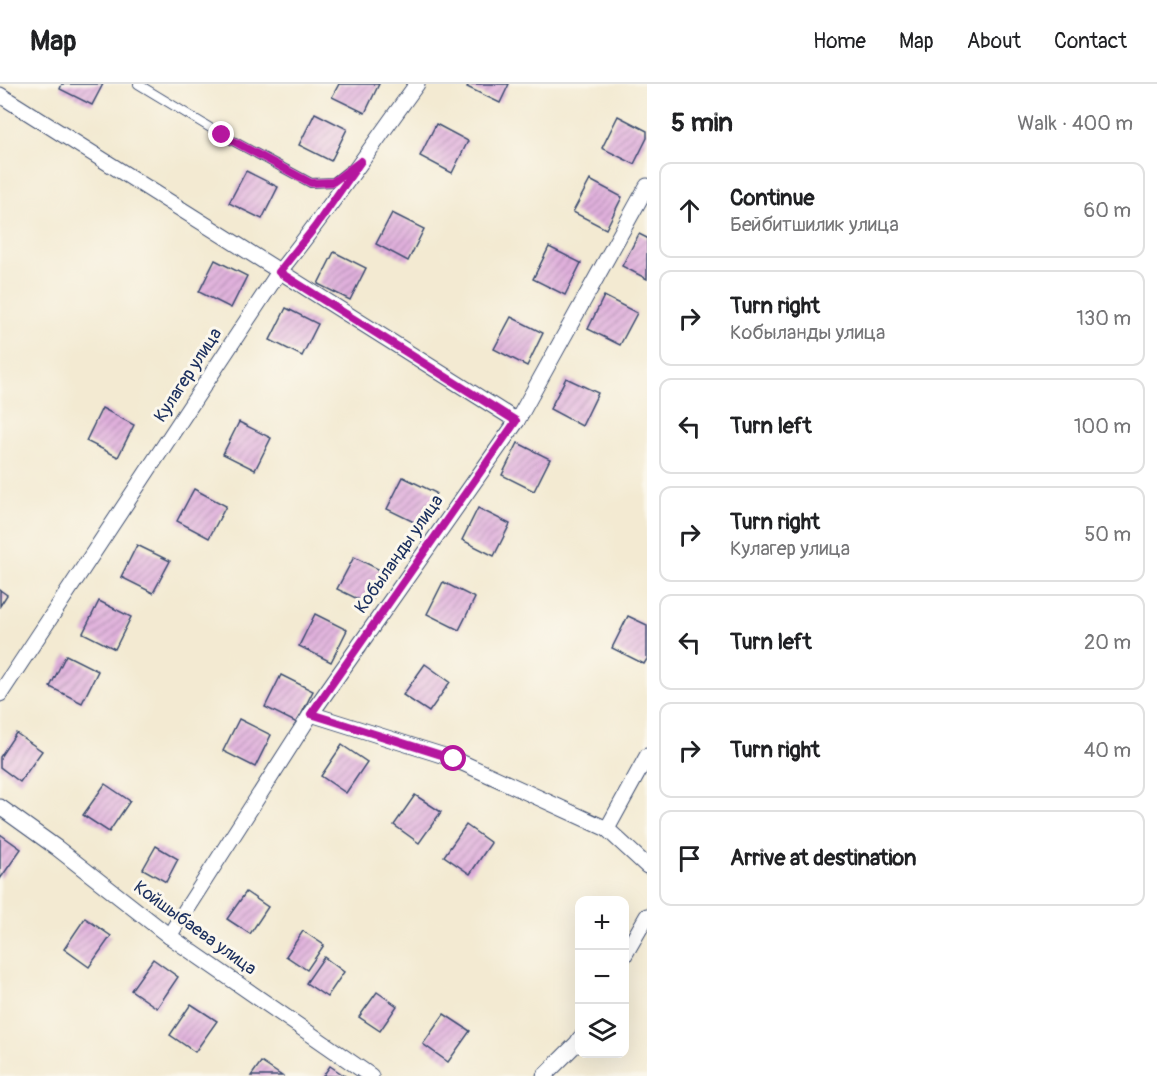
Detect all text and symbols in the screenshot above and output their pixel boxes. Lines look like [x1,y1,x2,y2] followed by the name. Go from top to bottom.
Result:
[30,24,76,59] text: Map
[813,28,866,55] text: Home
[899,28,934,55] text: Map
[967,28,1021,55] text: About
[1054,28,1127,55] text: Contact
[671,107,733,139] text: 5 min
[1017,111,1133,136] text: Walk · 400 m
[208,121,234,147] route end
[730,184,814,212] text: Continue
[673,194,706,227] icon: ahead
[1084,198,1131,223] text: 60 m
[730,212,899,237] text: Бейбитшилик улица
[730,292,820,320] text: Turn right
[673,302,706,335] icon: right
[1076,306,1131,331] text: 130 m
[730,320,885,345] text: Кобыланды улица
[149,323,227,427] street label: Кулагер улица
[673,410,706,443] icon: left
[730,412,812,440] text: Turn left
[1074,414,1131,439] text: 100 m
[349,490,449,618] street label: Кобыланды улица
[730,508,820,536] text: Turn right
[673,518,706,551] icon: right
[1084,522,1131,547] text: 50 m
[730,536,850,561] text: Кулагер улица
[673,626,706,659] icon: left
[730,628,812,656] text: Turn left
[1084,630,1131,655] text: 20 m
[673,734,706,767] icon: right
[730,736,820,764] text: Turn right
[1084,738,1131,763] text: 40 m
[440,745,466,771] route start
[673,842,706,875] icon: arrive
[730,844,916,872] text: Arrive at destination
[129,876,261,980] street label: Койшыбаева улица
[575,896,629,1058] map controls
[575,896,629,950] button: +
[575,950,629,1004] button: −
[575,1004,629,1058] button: layers

